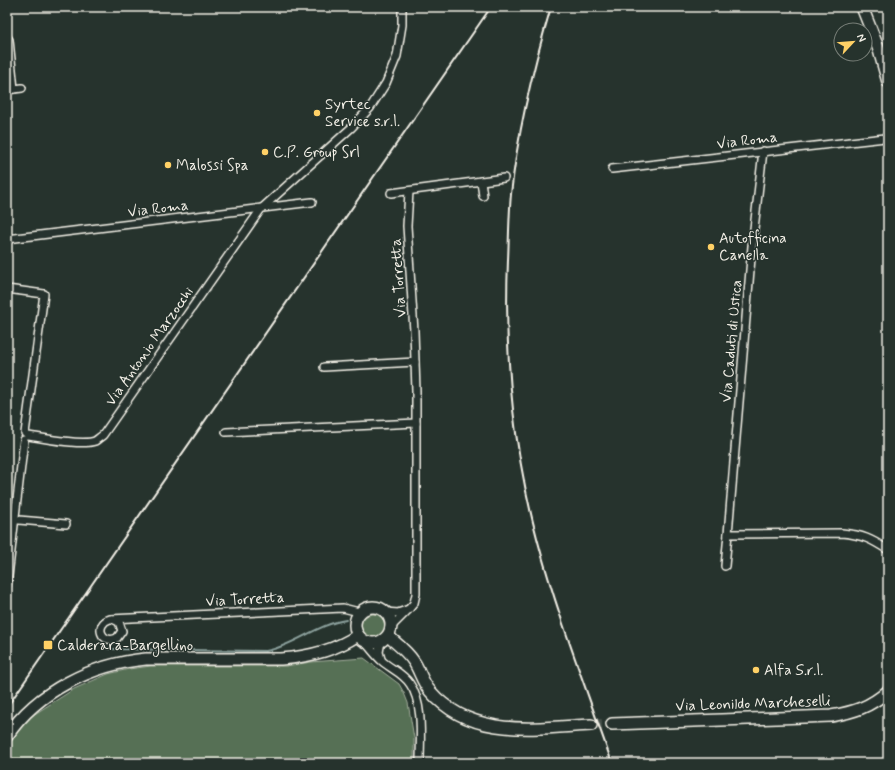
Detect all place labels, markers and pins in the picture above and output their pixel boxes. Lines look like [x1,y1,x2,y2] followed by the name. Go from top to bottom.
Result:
[325,95,400,132] place label: Syrtec Service s.r.l.
[312,108,322,118] marker: Syrtec Service s.r.l.
[273,143,360,163] place label: C.P. Group Srl
[260,147,270,157] marker: C.P. Group Srl
[176,156,249,176] place label: Malossi Spa
[163,160,173,170] marker: Malossi Spa
[719,229,787,266] place label: Autofficina Canella
[706,242,716,252] marker: Autofficina Canella
[57,636,193,657] place label: Calderara-Bargellino
[42,639,54,651] marker: Calderara-Bargellino
[764,661,823,681] place label: Alfa S.r.l.
[751,665,761,675] marker: Alfa S.r.l.

